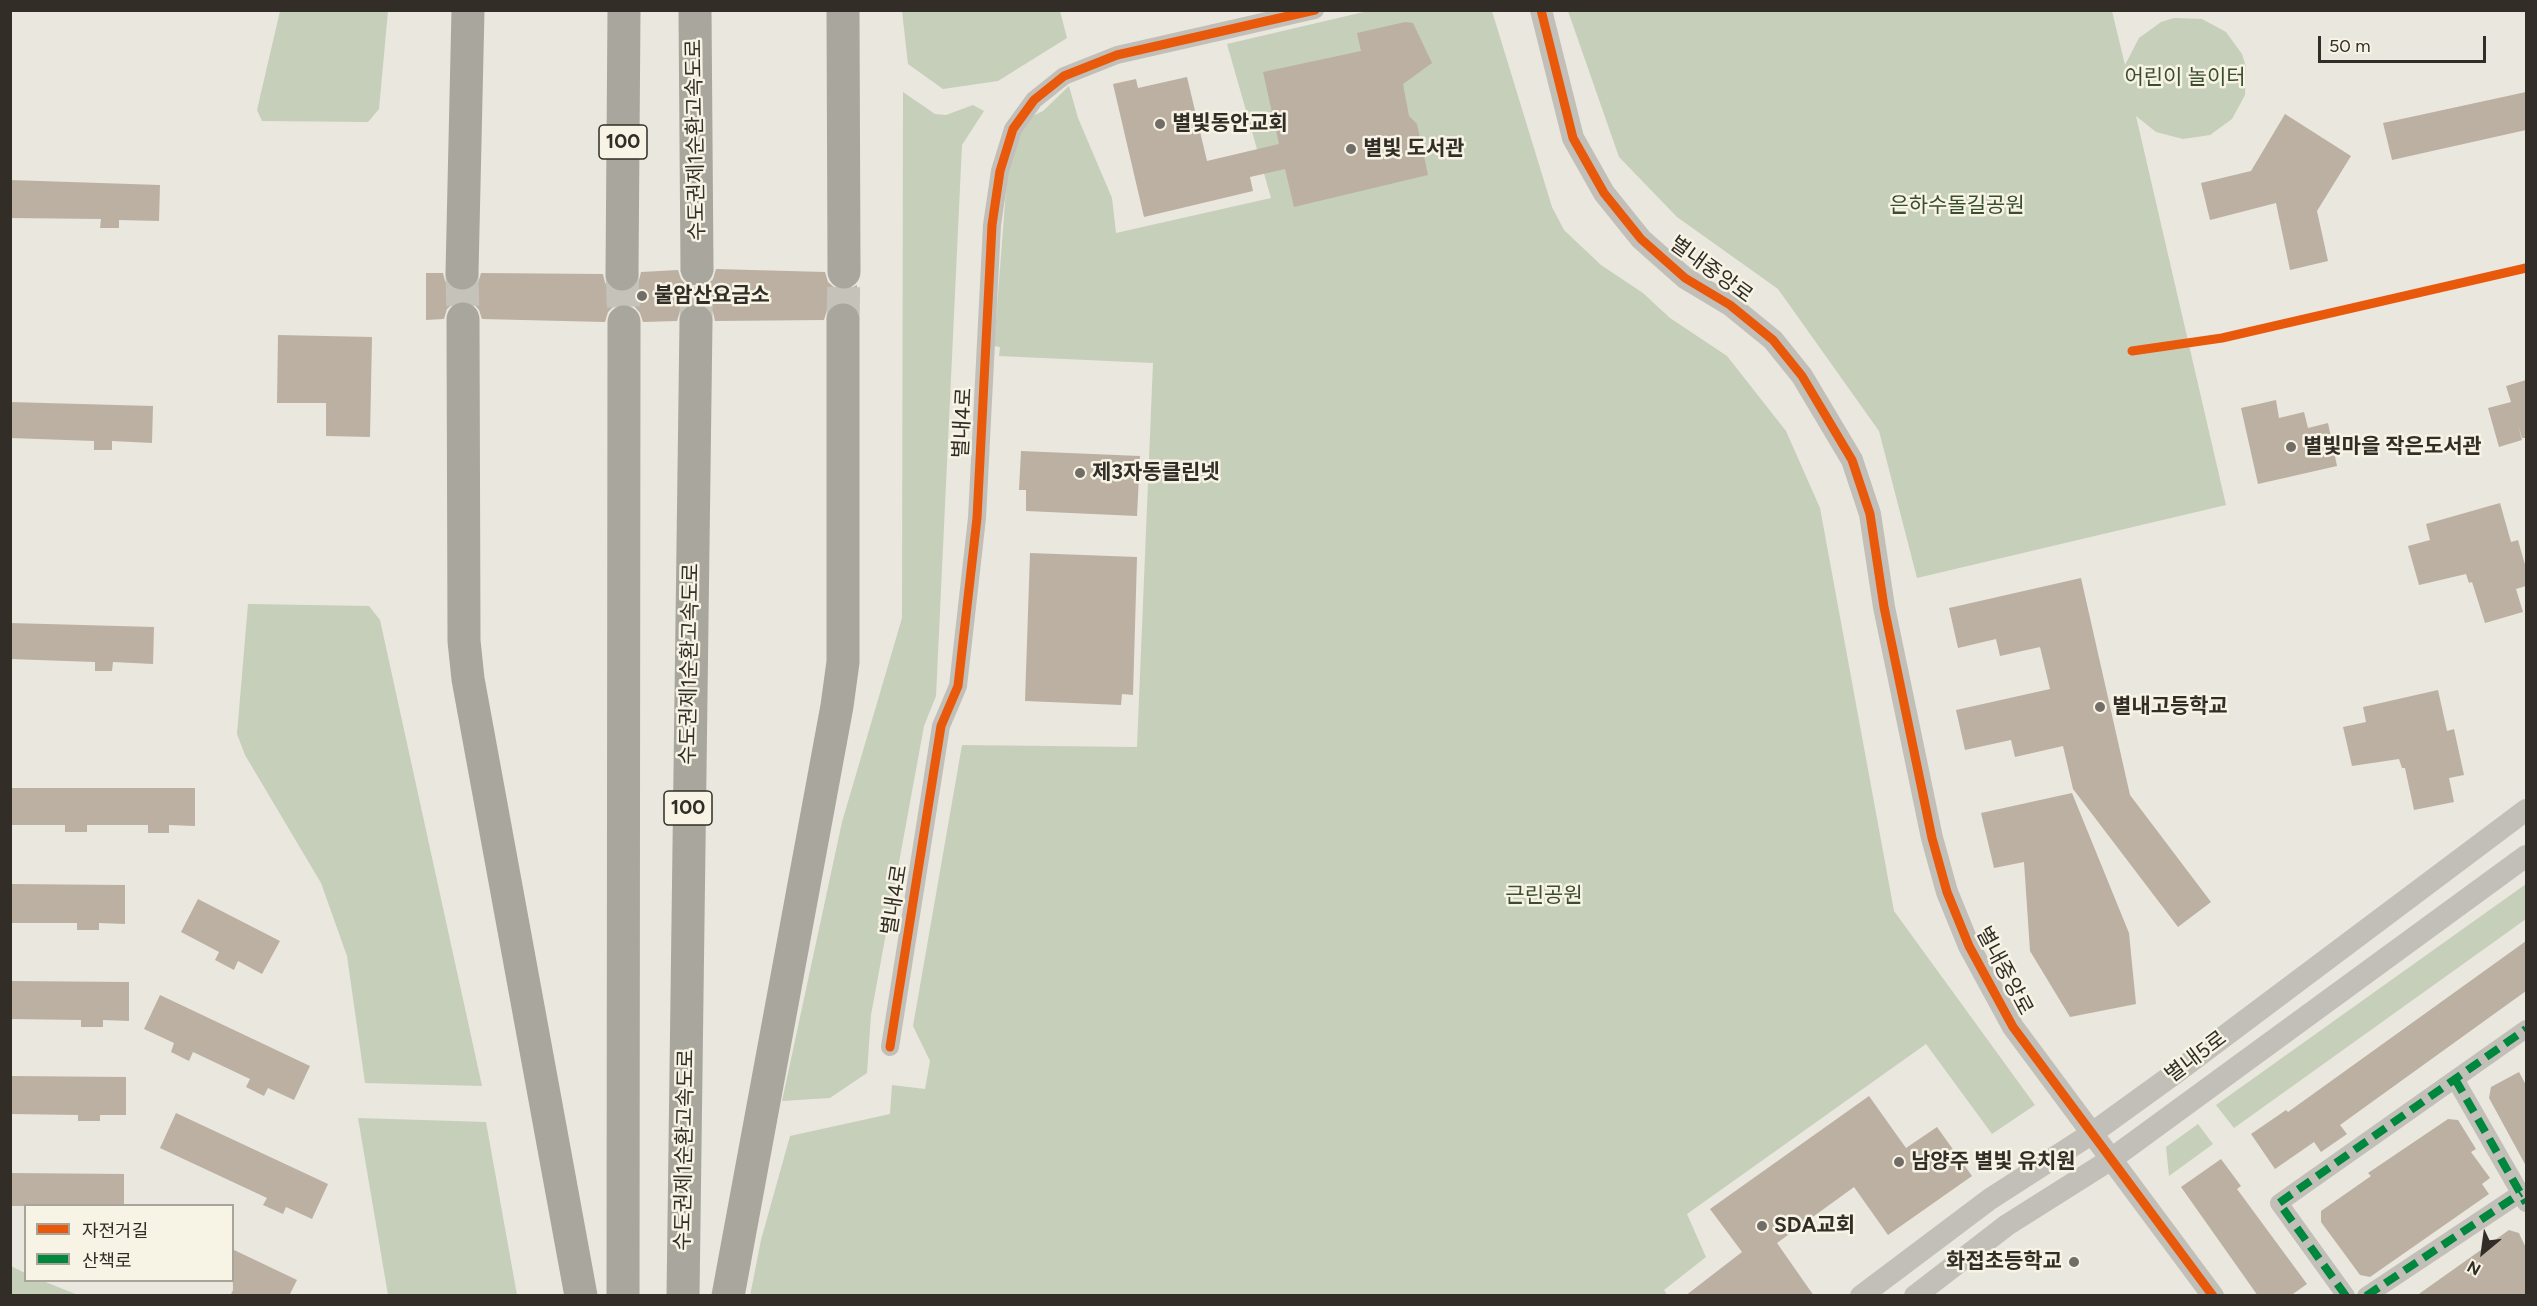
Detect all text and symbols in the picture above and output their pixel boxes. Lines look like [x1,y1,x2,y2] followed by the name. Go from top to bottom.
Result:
[2321,24,2489,62] scale bar
[2329,35,2371,57] text: 50 m
[682,39,710,241] street label: 수도권제1순환고속도로
[2124,65,2246,91] park label: 어린이 놀이터
[1172,111,1288,137] place label: 별빛동안교회
[1153,117,1167,131] marker: 별빛동안교회
[599,125,647,159] road number: 100
[1363,136,1465,162] place label: 별빛 도서관
[1344,142,1358,156] marker: 별빛 도서관
[1889,193,2025,219] park label: 은하수돌길공원
[1665,231,1757,309] street label: 별내중앙로
[654,283,770,309] place label: 불암산요금소
[635,289,649,303] marker: 불암산요금소
[949,387,977,459] street label: 별내4로
[2303,434,2482,460] place label: 별빛마을 작은도서관
[2284,440,2298,454] marker: 별빛마을 작은도서관
[1092,460,1220,486] place label: 제3자동클린넷
[1073,466,1087,480] marker: 제3자동클린넷
[676,563,704,765] street label: 수도권제1순환고속도로
[2112,694,2228,720] place label: 별내고등학교
[2093,700,2107,714] marker: 별내고등학교
[664,791,712,825] road number: 100
[877,863,913,937] street label: 별내4로
[1505,883,1583,909] park label: 근린공원
[1970,922,2038,1020] street label: 별내중앙로
[2160,1026,2232,1088] street label: 별내5로
[671,1049,699,1251] street label: 수도권제1순환고속도로
[1911,1149,2076,1175] place label: 남양주 별빛 유치원
[1892,1155,1906,1169] marker: 남양주 별빛 유치원
[24,1204,234,1282] legend
[1774,1213,1855,1239] place label: SDA교회
[1755,1219,1769,1233] marker: SDA교회
[82,1220,148,1242] text: 자전거길
[2453,1222,2513,1282] north arrow
[1946,1249,2062,1275] place label: 화접초등학교
[82,1250,132,1272] text: 산책로
[2067,1255,2081,1269] marker: 화접초등학교
[2464,1257,2484,1279] text: N

